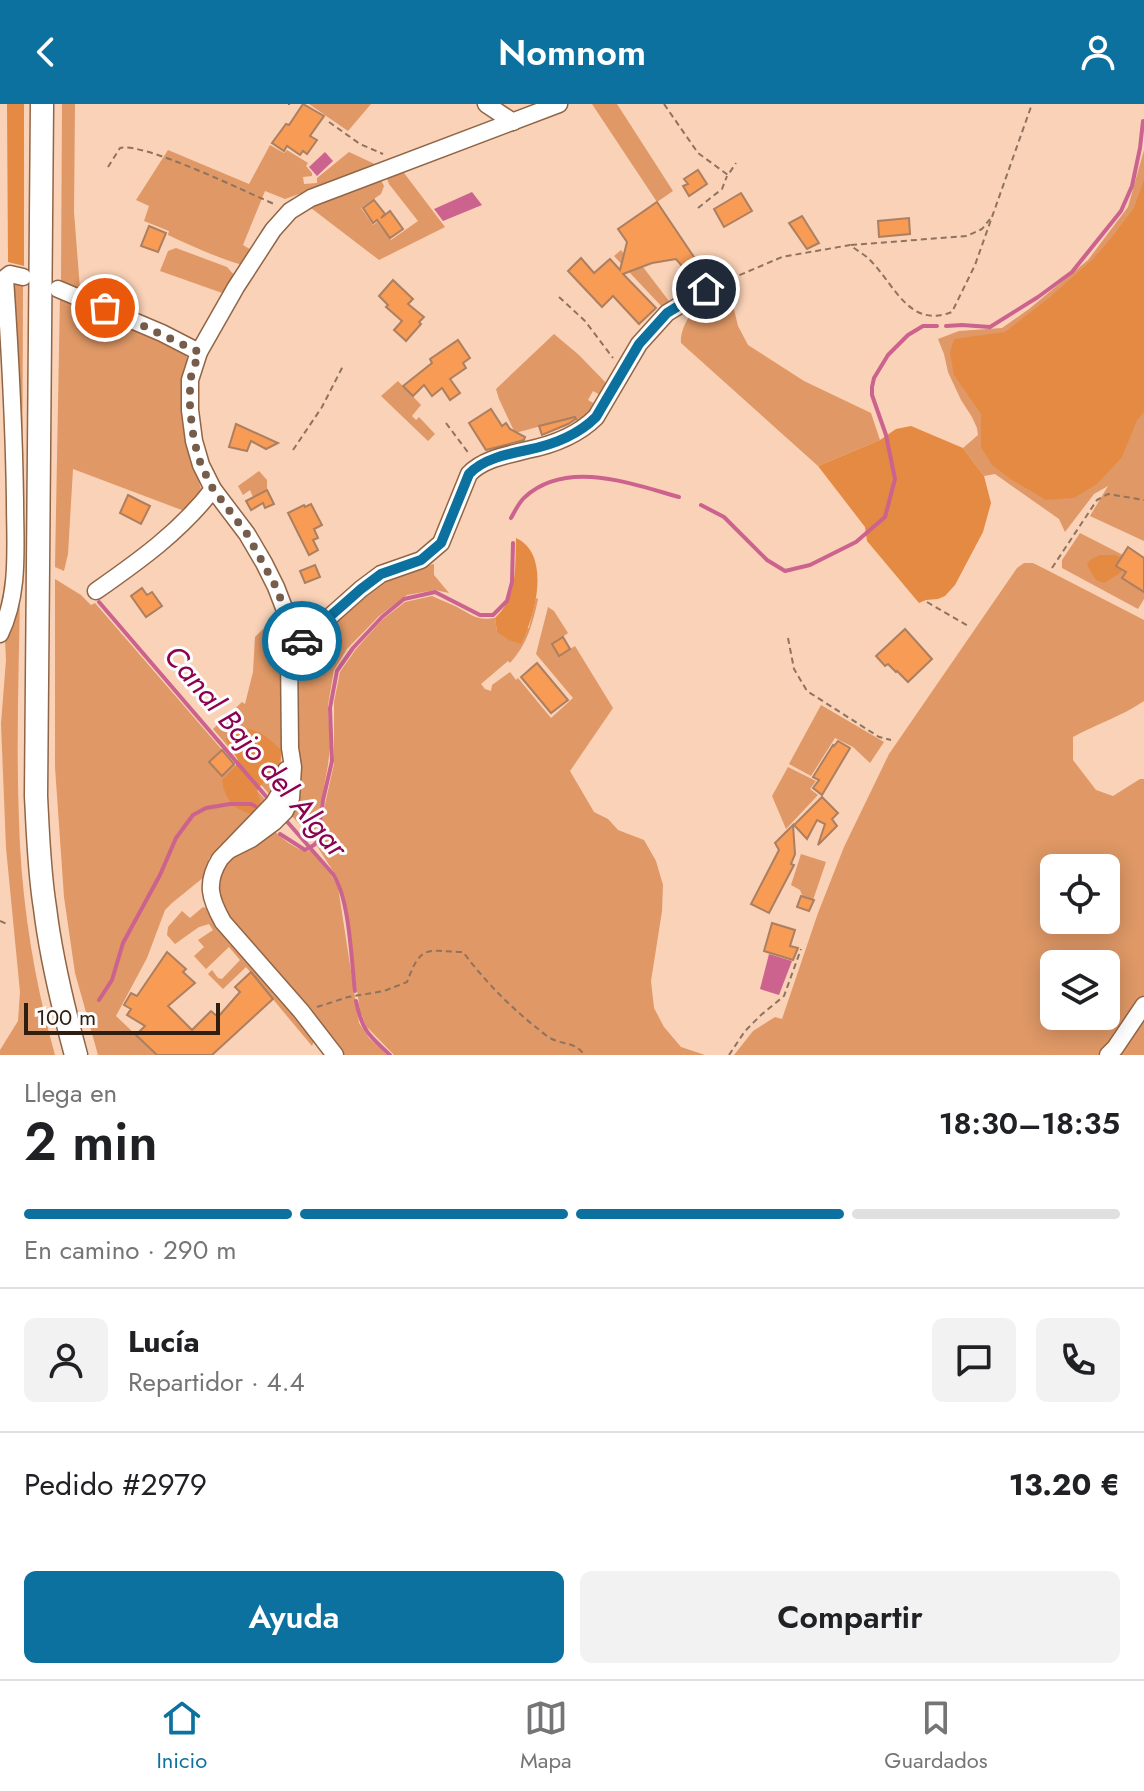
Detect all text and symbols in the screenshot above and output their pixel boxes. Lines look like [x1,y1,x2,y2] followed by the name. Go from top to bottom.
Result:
[498,26,646,78] text: Nomnom
[24,30,68,74] icon: back
[1076,30,1120,74] icon: person
[672,255,740,323] pin
[684,267,728,311] icon: home
[71,274,139,342] pin
[83,286,127,330] icon: bag
[262,601,342,681] courier
[280,619,324,663] icon: car
[154,635,359,868] water label: Canal Bajo del Algar
[1040,854,1120,1030] map controls
[1040,854,1120,934] button: locate
[1040,950,1120,1030] button: layers
[24,999,220,1035] scale bar
[36,1001,96,1033] text: 100 m
[24,1074,117,1112] text: Llega en
[939,1102,1120,1145] text: 18:30–18:35
[24,1104,157,1180] text: 2 min
[24,1231,236,1269] text: En camino · 290 m
[24,1318,108,1402] button: person
[932,1318,1016,1402] button: chat
[1036,1318,1120,1402] button: phone
[128,1320,200,1363] text: Lucía
[128,1363,305,1401] text: Repartidor · 4.4
[24,1463,207,1506] text: Pedido #2979
[1009,1463,1120,1506] text: 13.20 €
[24,1571,564,1663] button: Ayuda
[580,1571,1120,1663] button: Compartir
[156,1696,207,1776] tab: Inicio
[520,1696,572,1776] tab: Mapa
[884,1696,988,1776] tab: Guardados

